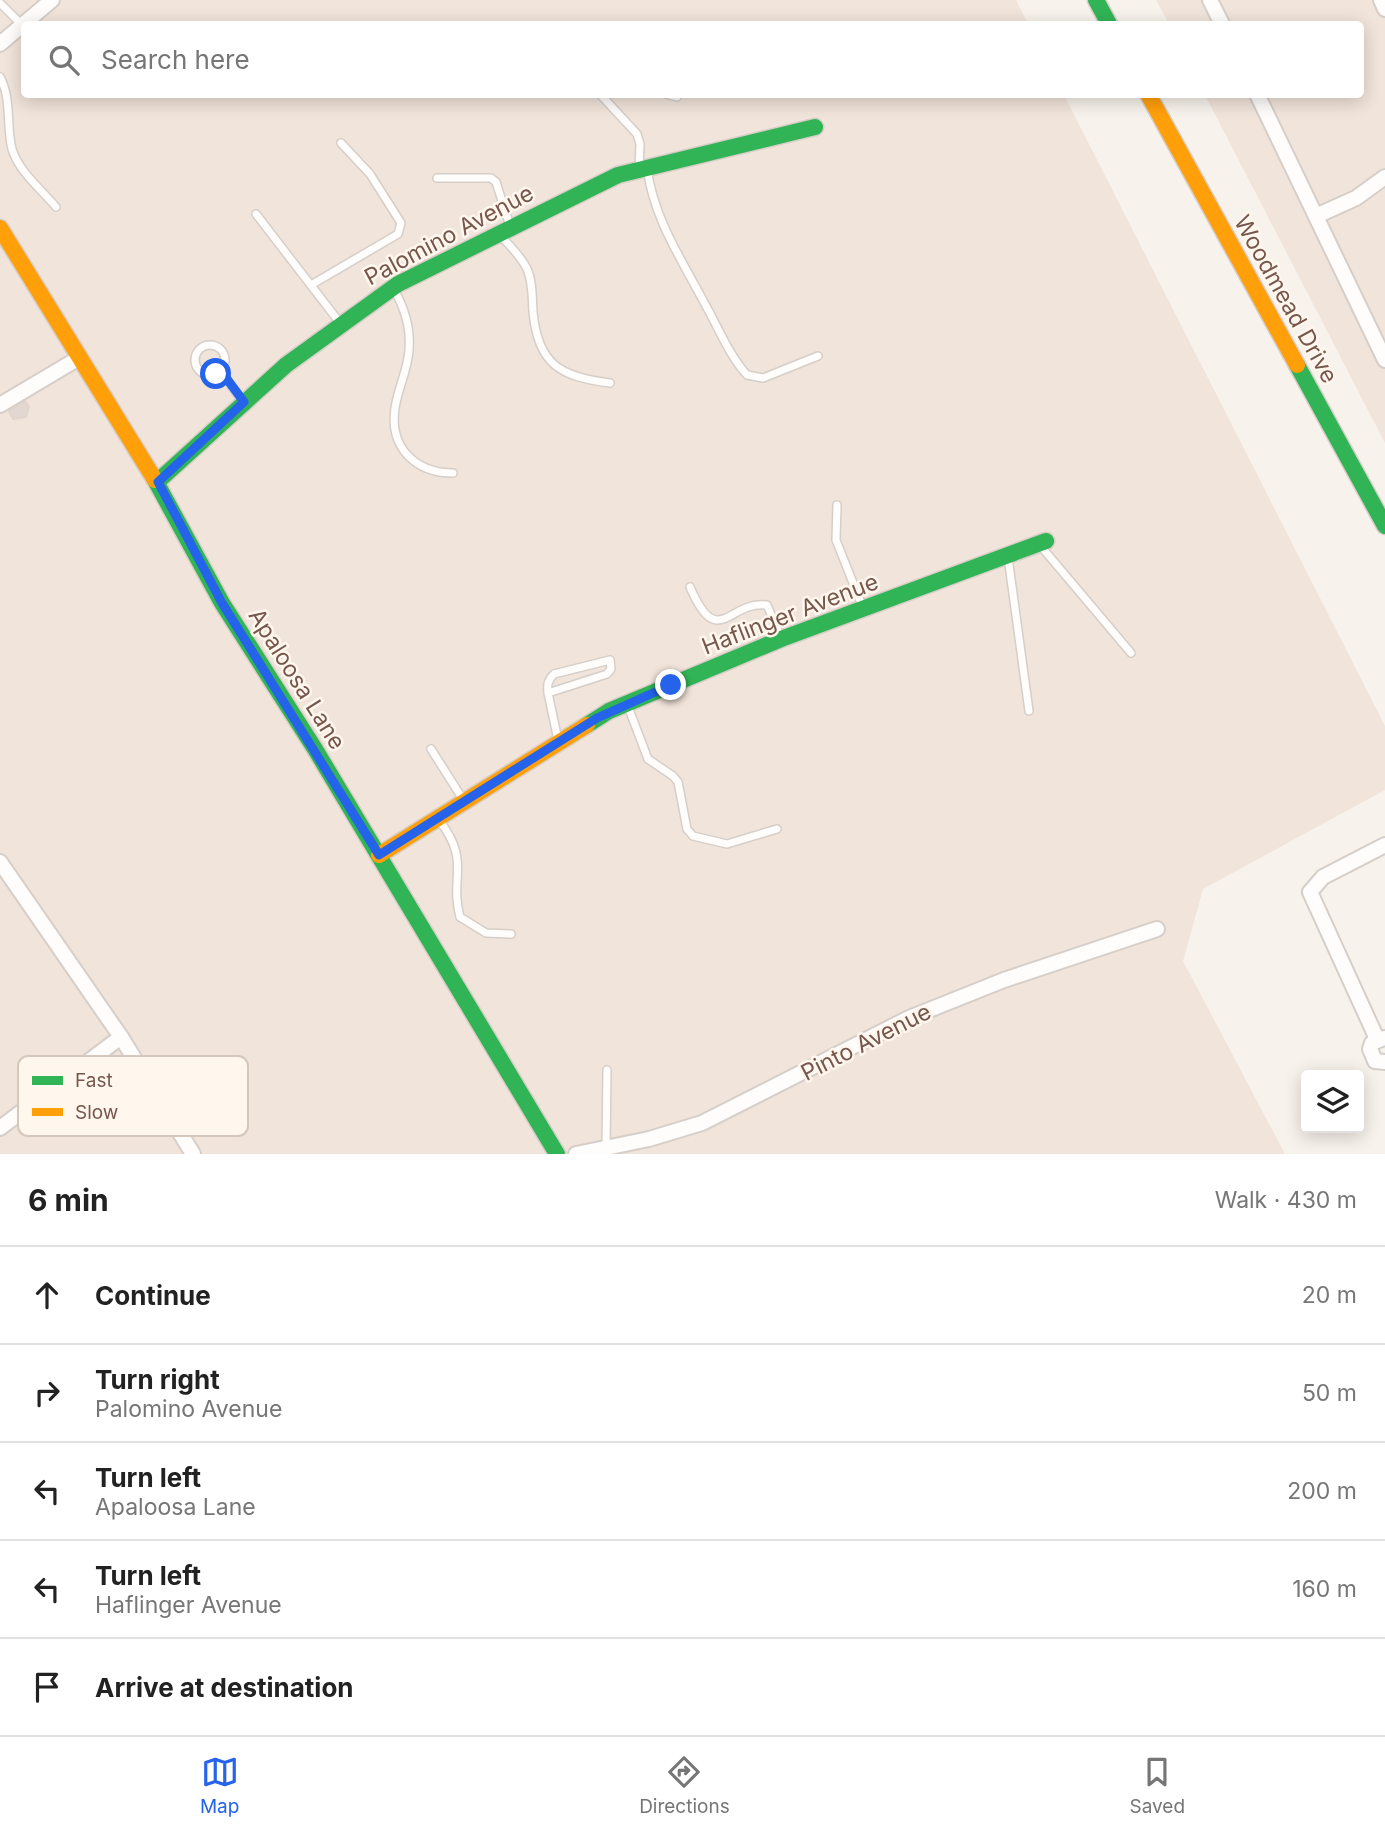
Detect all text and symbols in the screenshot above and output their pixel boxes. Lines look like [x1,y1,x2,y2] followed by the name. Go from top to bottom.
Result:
[21,21,1364,98] search box
[45,41,83,79] icon: search
[101,44,250,75] text: Search here
[360,179,538,291] street label: Palomino Avenue
[1228,210,1344,388] street label: Woodmead Drive
[200,358,231,389] route start
[698,567,882,661] street label: Haflinger Avenue
[243,603,351,755] street label: Apaloosa Lane
[655,669,686,700] route end
[796,997,936,1087] street label: Pinto Avenue
[18,1056,248,1136] legend
[75,1069,113,1092] text: Fast
[1301,1070,1364,1133] map controls
[1301,1070,1364,1133] button: layers
[75,1101,118,1124] text: Slow
[28,1182,109,1218] text: 6 min
[1215,1186,1357,1214] text: Walk · 430 m
[28,1276,66,1314] icon: ahead
[95,1280,211,1311] text: Continue
[1302,1281,1357,1309] text: 20 m
[95,1364,220,1395] text: Turn right
[28,1374,66,1412] icon: right
[1302,1379,1357,1407] text: 50 m
[95,1395,282,1423] text: Palomino Avenue
[95,1462,201,1493] text: Turn left
[28,1472,66,1510] icon: left
[1287,1477,1357,1505] text: 200 m
[95,1493,256,1521] text: Apaloosa Lane
[95,1560,201,1591] text: Turn left
[28,1570,66,1608] icon: left
[1292,1575,1357,1603] text: 160 m
[95,1591,282,1619] text: Haflinger Avenue
[28,1668,66,1706] icon: arrive
[95,1672,354,1703] text: Arrive at destination
[200,1753,239,1818] tab: Map
[639,1753,730,1818] tab: Directions
[1129,1753,1185,1818] tab: Saved

